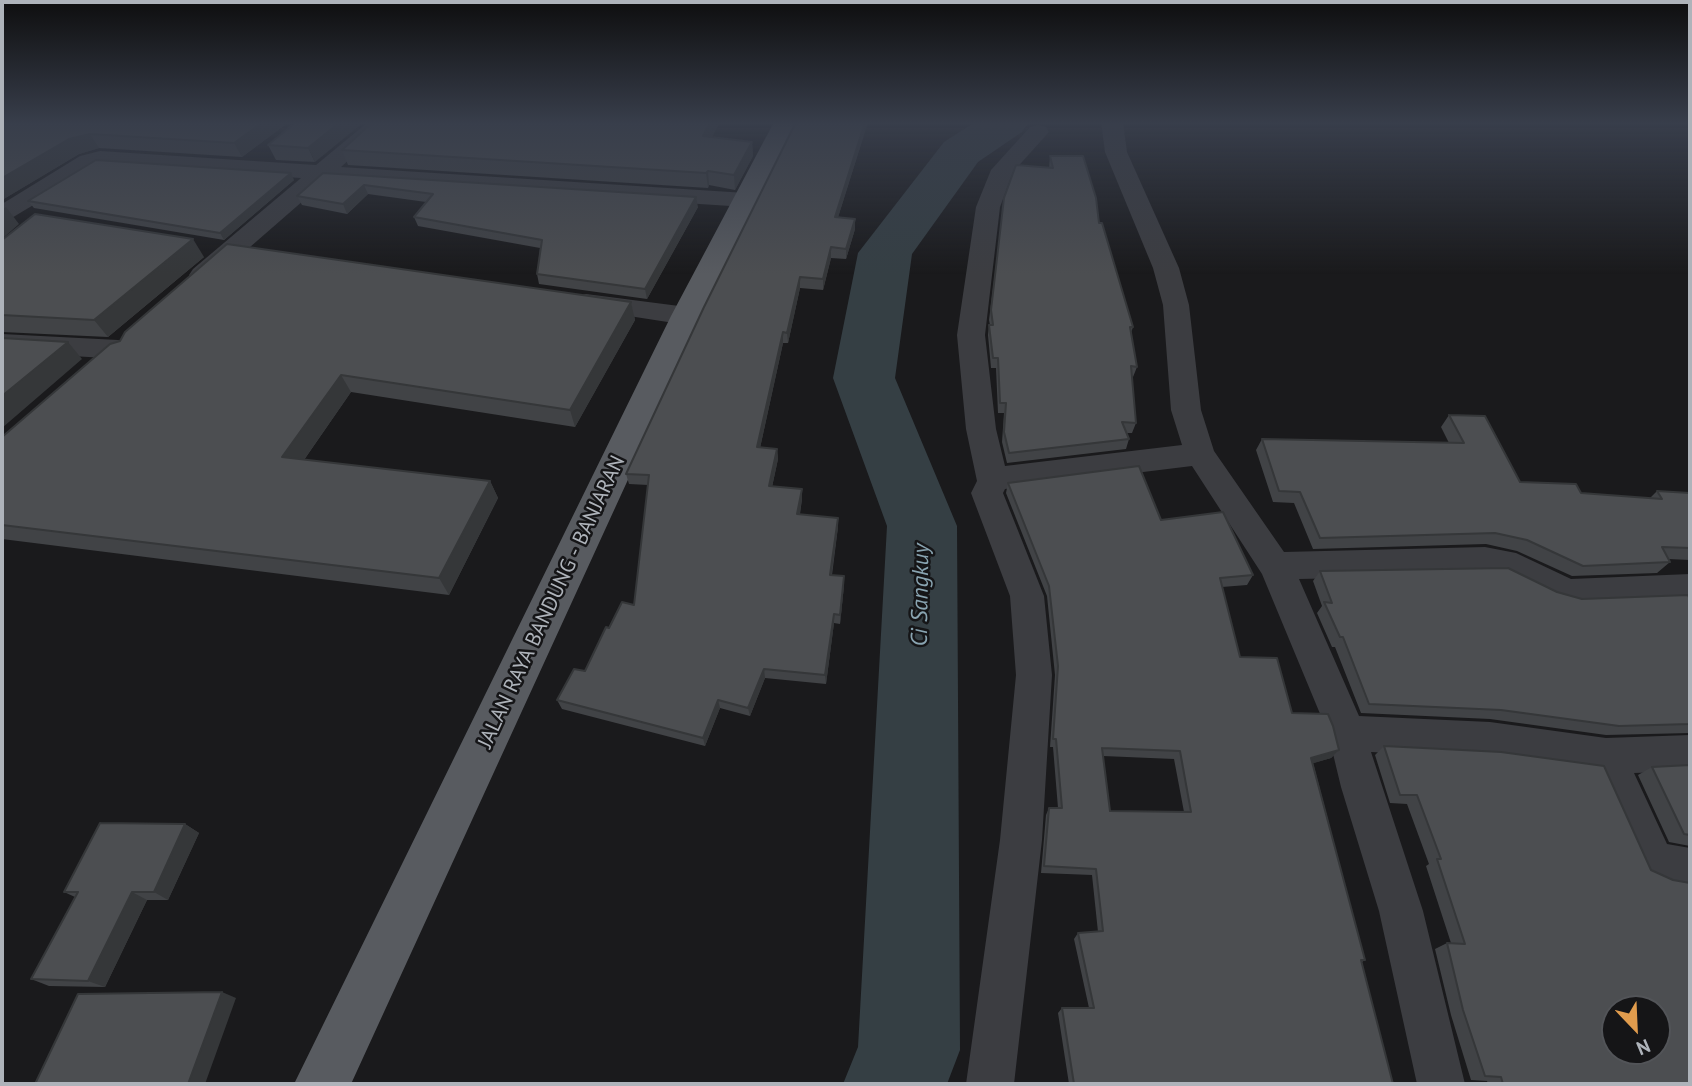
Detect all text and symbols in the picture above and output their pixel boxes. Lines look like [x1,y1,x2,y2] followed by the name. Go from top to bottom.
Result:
[473,452,631,752] street label: JALAN RAYA BANDUNG - BANJARAN
[906,543,936,647] water label: Ci Sangkuy
[1601,995,1671,1065] north arrow
[1633,1034,1654,1061] text: N

